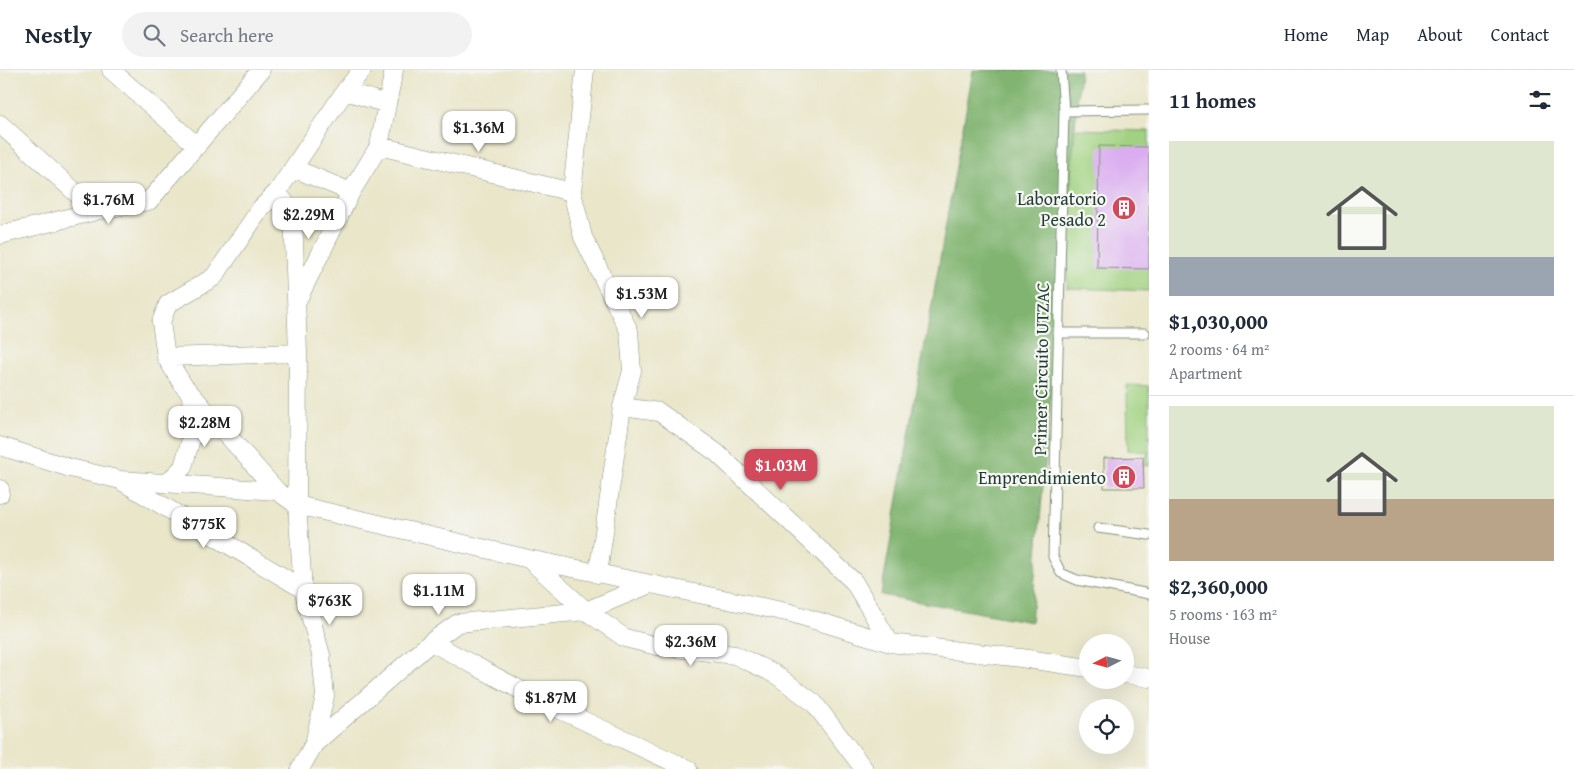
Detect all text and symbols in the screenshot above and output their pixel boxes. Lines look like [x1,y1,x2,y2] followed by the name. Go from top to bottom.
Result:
[122,12,472,57] search box
[25,17,92,52] text: Nestly
[140,21,168,49] icon: search
[180,21,274,49] text: Search here
[1284,21,1328,48] text: Home
[1356,21,1389,48] text: Map
[1417,21,1463,48] text: About
[1491,21,1549,48] text: Contact
[1169,85,1256,116] text: 11 homes
[1526,86,1554,114] icon: filters
[438,111,520,153] pin: $1.36M
[453,115,505,139] text: $1.36M
[1317,173,1407,263] icon: home
[68,182,150,225] pin: $1.76M
[1017,185,1106,233] place label: Laboratorio Pesado 2
[83,187,135,211] text: $1.76M
[1111,195,1137,221] building icon: Laboratorio Pesado 2
[268,198,350,240] pin: $2.29M
[283,202,335,226] text: $2.29M
[601,276,683,319] pin: $1.53M
[616,281,668,305] text: $1.53M
[1026,282,1056,456] street label: Primer Circuito UTZAC
[1169,306,1268,337] text: $1,030,000
[1169,337,1269,361] text: 2 rooms · 64 m²
[1169,361,1242,385] text: Apartment
[164,406,246,448] pin: $2.28M
[179,410,231,434] text: $2.28M
[1317,439,1407,529] icon: home
[740,448,822,491] pin: $1.03M
[755,453,807,477] text: $1.03M
[978,464,1106,491] place label: Emprendimiento
[1111,464,1137,490] building icon: Emprendimiento
[169,506,239,549] pin: $775K
[182,511,226,535] text: $775K
[1169,571,1268,602] text: $2,360,000
[398,574,480,616] pin: $1.11M
[413,578,465,602] text: $1.11M
[295,584,365,626] pin: $763K
[308,588,352,612] text: $763K
[1169,602,1277,626] text: 5 rooms · 163 m²
[650,624,732,667] pin: $2.36M
[1169,626,1210,650] text: House
[665,629,717,653] text: $2.36M
[1079,634,1134,689] north arrow
[1079,634,1134,754] map controls
[510,680,592,723] pin: $1.87M
[525,685,577,709] text: $1.87M
[1079,699,1134,754] button: locate

